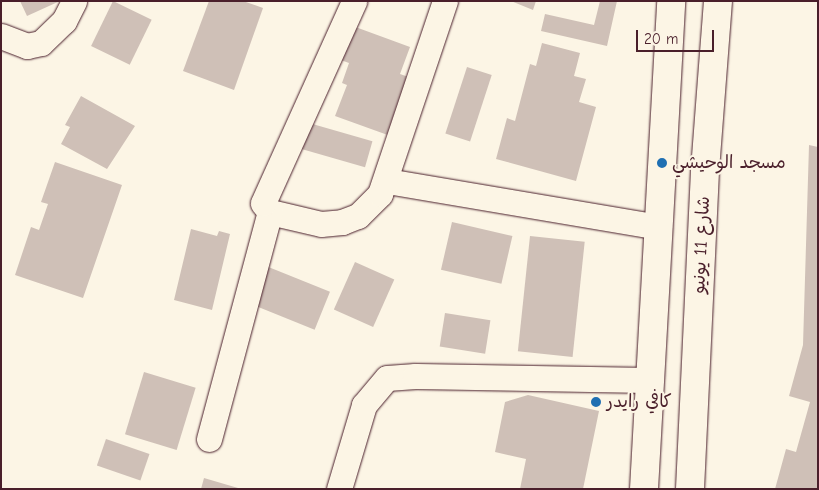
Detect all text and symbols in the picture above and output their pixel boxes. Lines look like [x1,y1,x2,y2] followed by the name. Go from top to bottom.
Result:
[639,20,716,52] scale bar
[644,30,678,48] text: 20 m
[672,152,786,174] place label: مسجد الوحيشي
[656,157,668,169] marker: مسجد الوحيشي
[689,196,715,294] street label: شارع 11 يونيو
[606,391,672,413] place label: كافي رايدر
[590,396,602,408] marker: كافي رايدر

